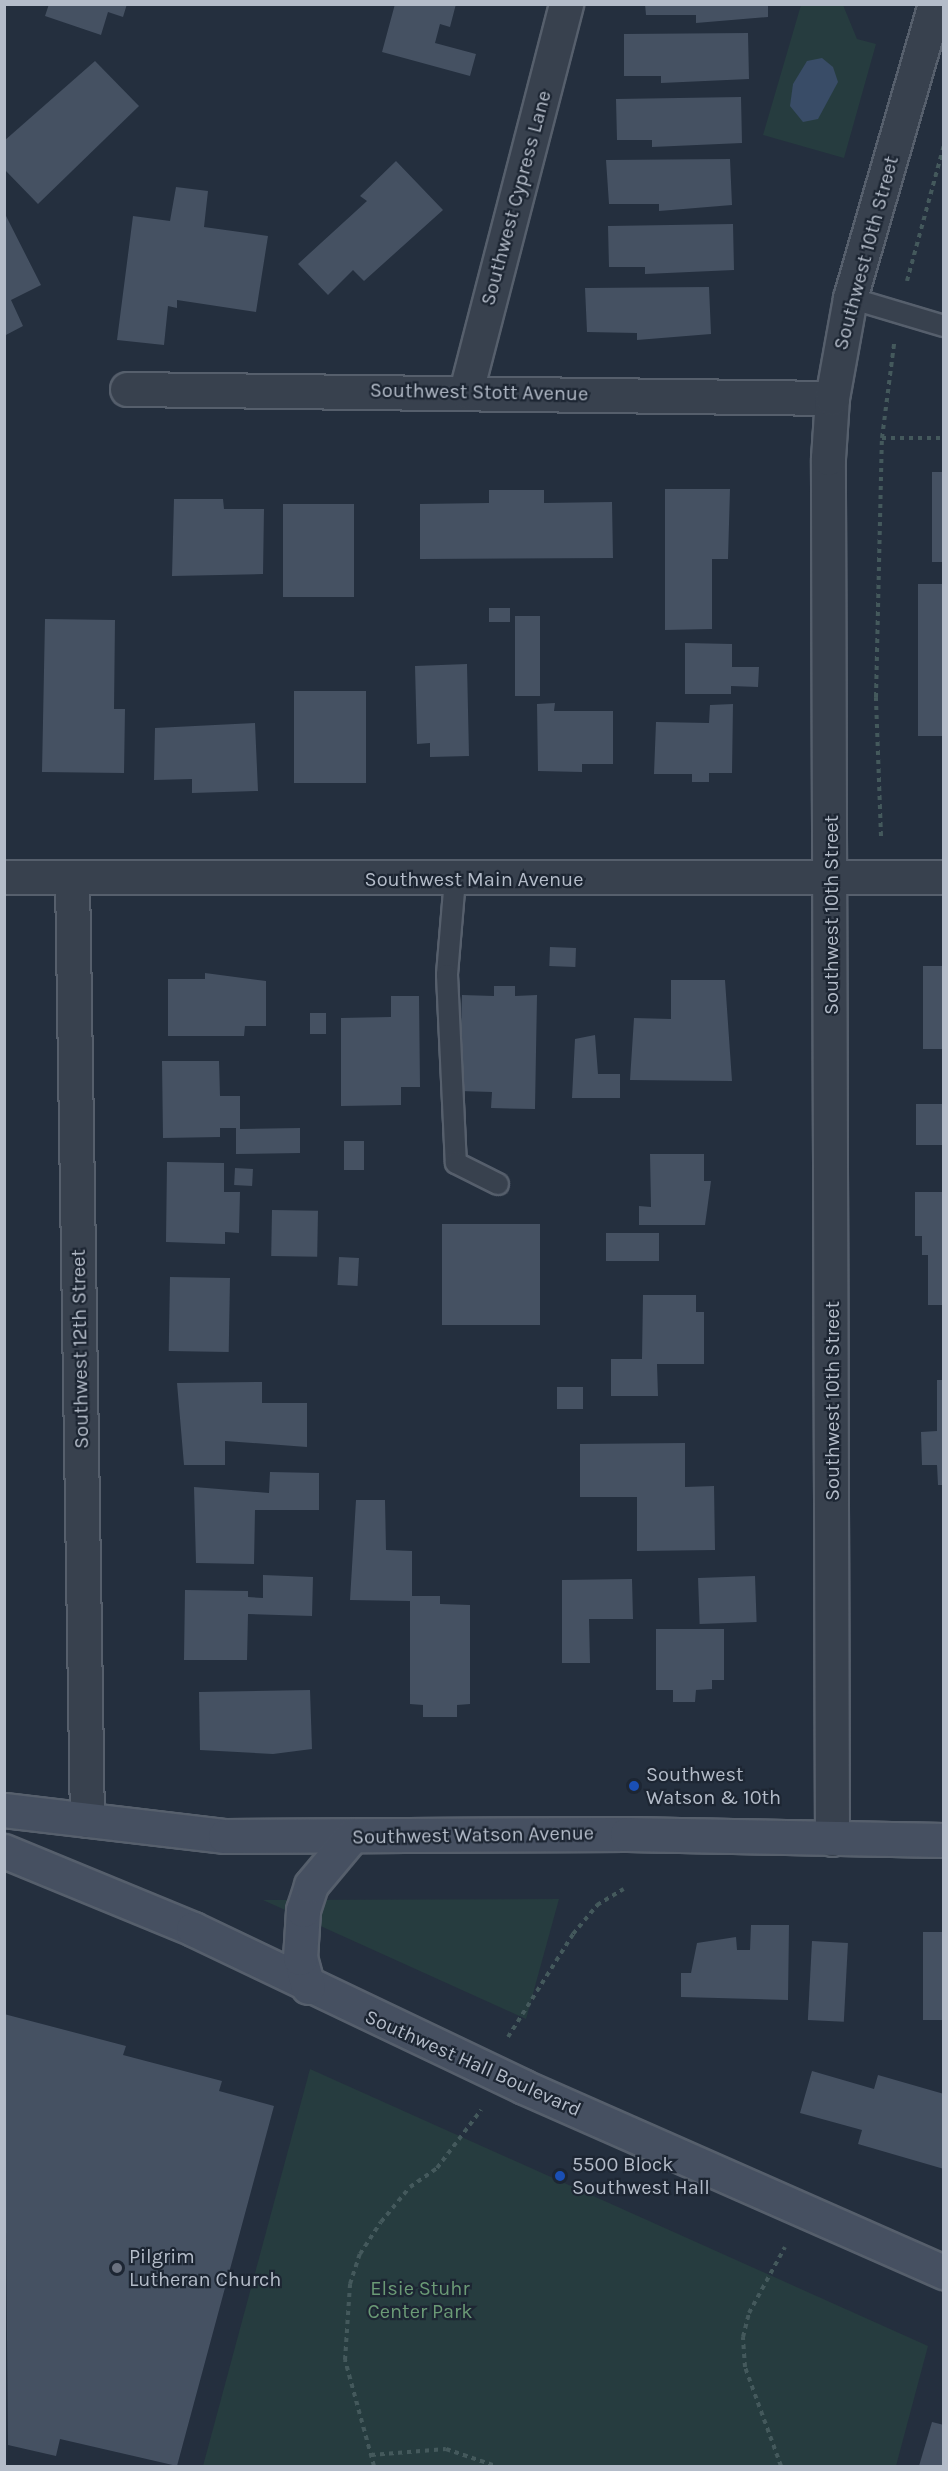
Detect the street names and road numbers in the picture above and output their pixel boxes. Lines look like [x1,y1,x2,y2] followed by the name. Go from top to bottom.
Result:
[476,88,556,308] street label: Southwest Cypress Lane
[829,153,903,353] street label: Southwest 10th Street
[370,378,588,406] street label: Southwest Stott Avenue
[819,815,843,1015] street label: Southwest 10th Street
[365,867,583,891] street label: Southwest Main Avenue
[66,1249,94,1449] street label: Southwest 12th Street
[820,1301,844,1501] street label: Southwest 10th Street
[352,1821,594,1849] street label: Southwest Watson Avenue
[361,2004,585,2122] street label: Southwest Hall Boulevard

